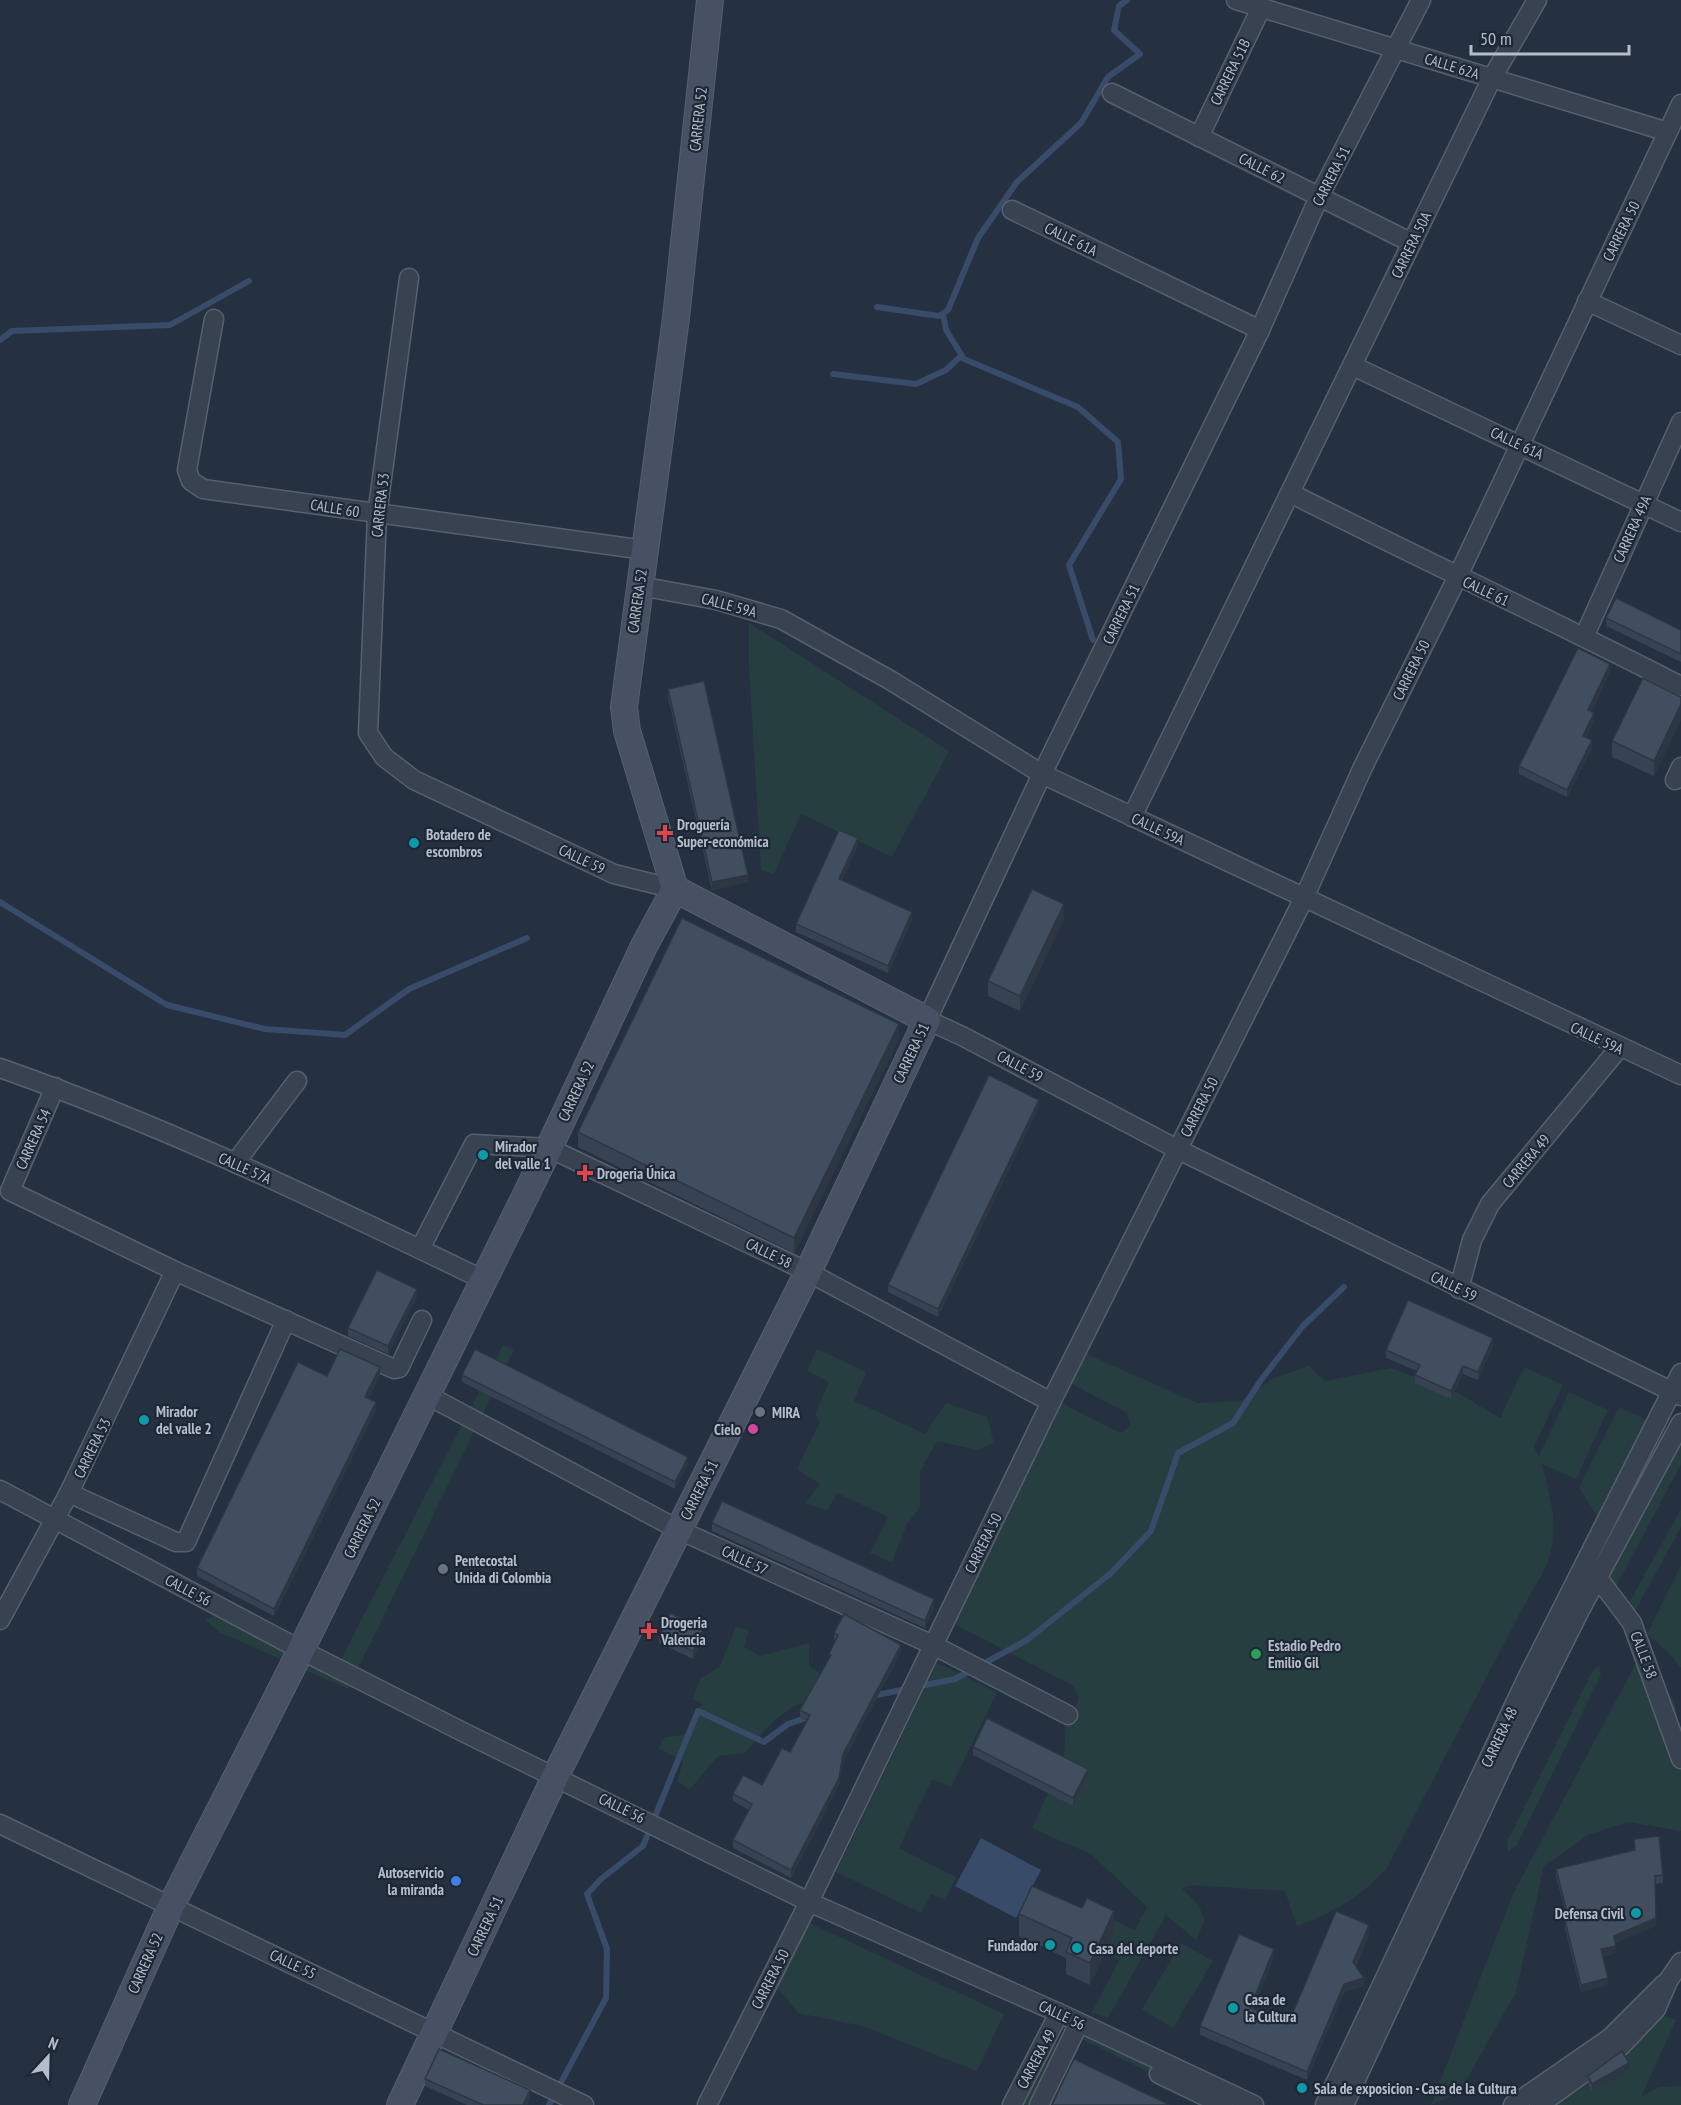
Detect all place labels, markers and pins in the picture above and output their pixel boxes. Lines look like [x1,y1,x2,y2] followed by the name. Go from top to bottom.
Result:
[677,815,769,851] place label: Droguería Super-económica
[426,825,491,861] place label: Botadero de escombros
[658,826,672,840] marker: Droguería Super-económica
[407,836,421,850] marker: Botadero de escombros
[495,1137,551,1173] place label: Mirador del valle 1
[476,1148,490,1162] marker: Mirador del valle 1
[597,1164,675,1183] place label: Drogeria Única
[578,1166,592,1180] marker: Drogeria Única
[156,1402,212,1438] place label: Mirador del valle 2
[772,1403,801,1422] place label: MIRA
[753,1405,767,1419] marker: MIRA
[137,1413,151,1427] marker: Mirador del valle 2
[714,1420,741,1439] place label: Cielo
[746,1422,760,1436] marker: Cielo
[455,1551,551,1587] place label: Pentecostal Unida di Colombia
[436,1562,450,1576] marker: Pentecostal Unida di Colombia
[660,1613,707,1649] place label: Drogeria Valencia
[642,1624,656,1638] marker: Drogeria Valencia
[1268,1636,1341,1672] place label: Estadio Pedro Emilio Gil
[1249,1647,1263,1661] marker: Estadio Pedro Emilio Gil
[377,1863,444,1899] place label: Autoservicio la miranda
[449,1874,463,1888] marker: Autoservicio la miranda
[1555,1904,1624,1923] place label: Defensa Civil
[1629,1906,1643,1920] marker: Defensa Civil
[988,1936,1039,1955] place label: Fundador
[1043,1938,1057,1952] marker: Fundador
[1089,1939,1178,1958] place label: Casa del deporte
[1070,1941,1084,1955] marker: Casa del deporte
[1245,1990,1296,2026] place label: Casa de la Cultura
[1226,2001,1240,2015] marker: Casa de la Cultura
[1314,2079,1517,2098] place label: Sala de exposicion - Casa de la Cultura
[1295,2081,1309,2095] marker: Sala de exposicion - Casa de la Cultura

